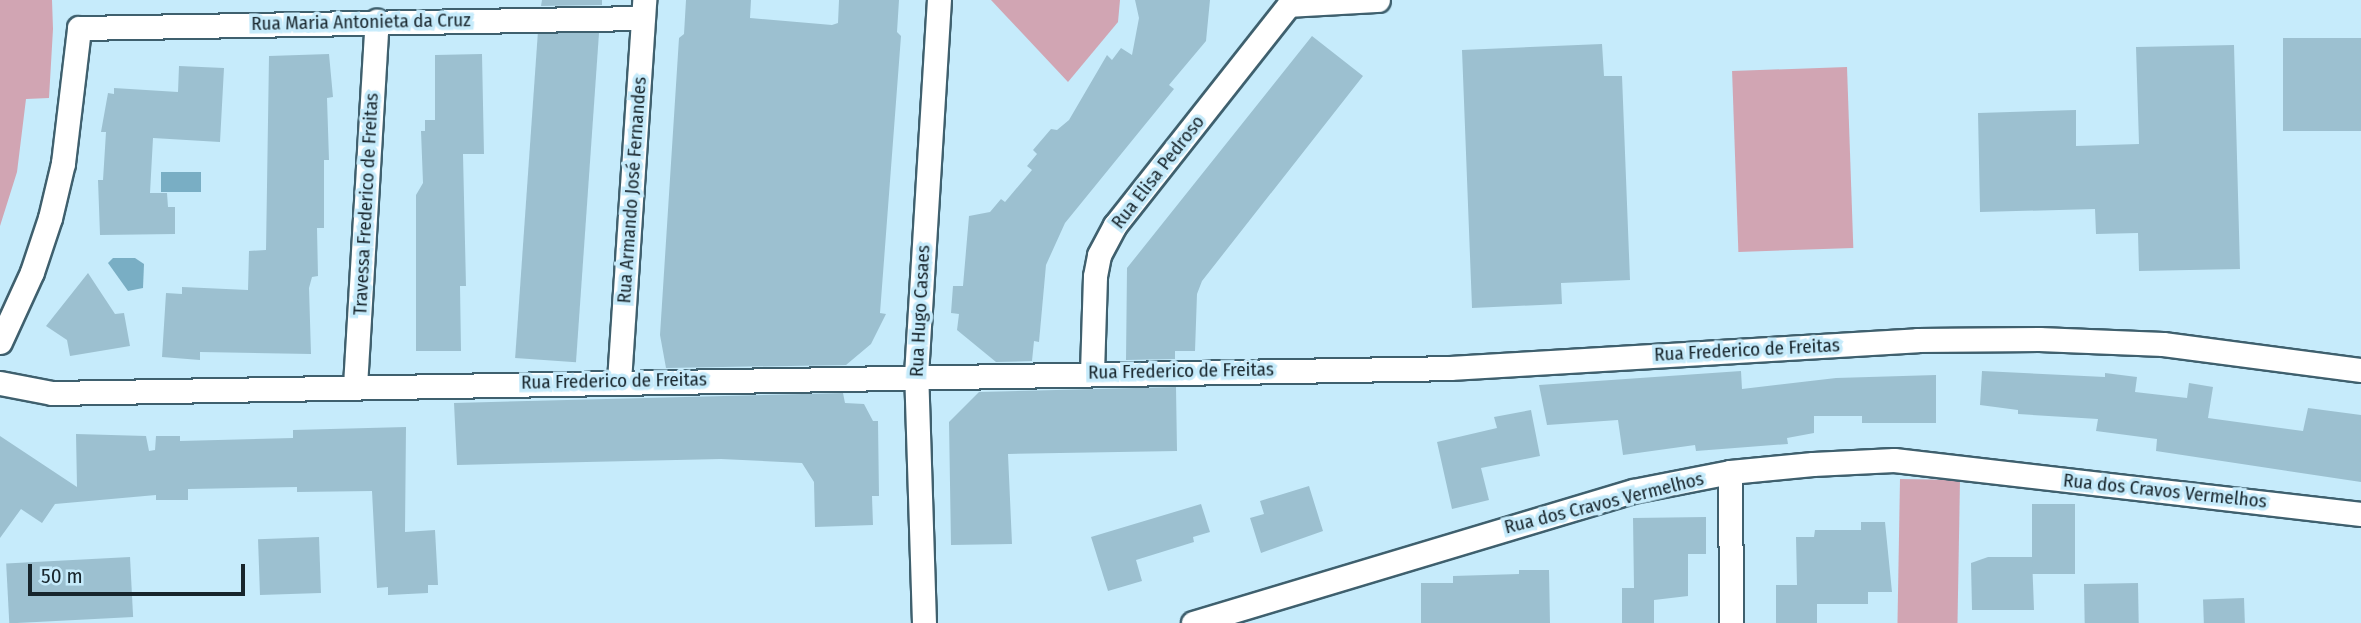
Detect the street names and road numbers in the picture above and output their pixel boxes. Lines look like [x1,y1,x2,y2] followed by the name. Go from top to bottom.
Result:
[251,9,471,35] street label: Rua Maria Antonieta da Cruz
[613,76,651,304] street label: Rua Armando José Fernandes
[349,92,383,316] street label: Travessa Frederico de Freitas
[1107,111,1209,233] street label: Rua Elisa Pedroso
[905,244,935,378] street label: Rua Hugo Casaes
[1654,334,1840,366] street label: Rua Frederico de Freitas
[1088,358,1274,384] street label: Rua Frederico de Freitas
[521,368,707,394] street label: Rua Frederico de Freitas
[1502,467,1706,539] street label: Rua dos Cravos Vermelhos
[2062,469,2268,513] street label: Rua dos Cravos Vermelhos

